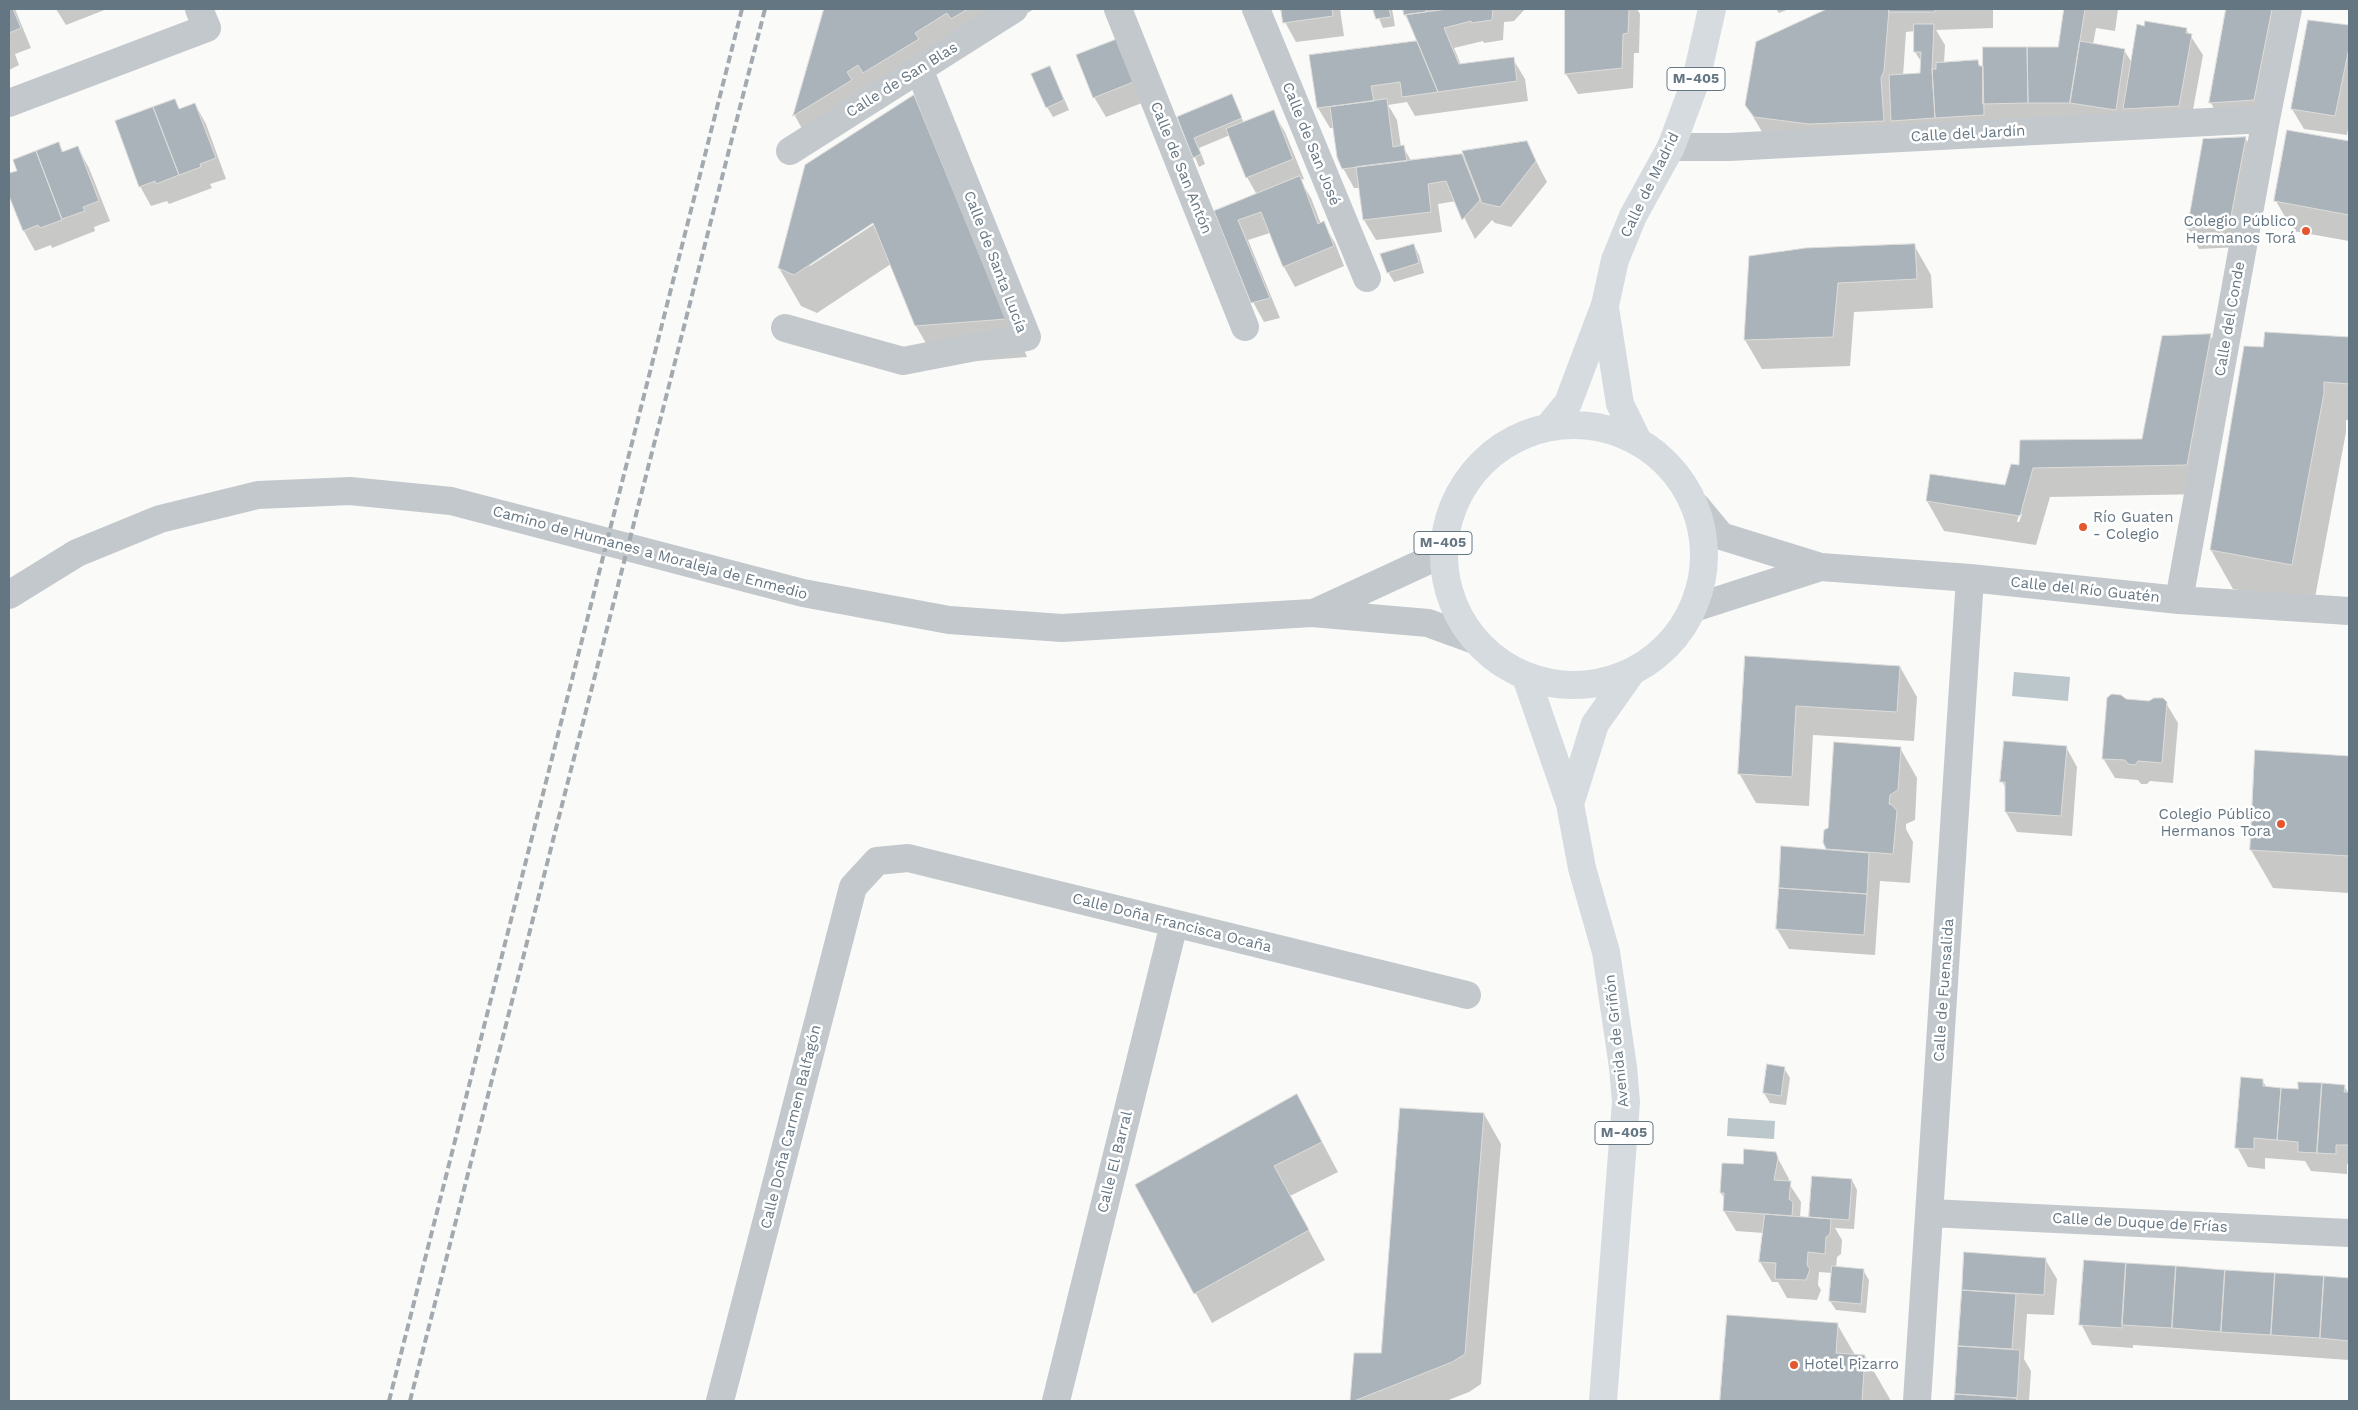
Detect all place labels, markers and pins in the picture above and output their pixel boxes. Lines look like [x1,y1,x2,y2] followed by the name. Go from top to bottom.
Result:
[2184,213,2296,248] place label: Colegio Público Hermanos Torá
[2300,225,2312,237] marker: Colegio Público Hermanos Torá
[2093,509,2174,544] place label: Río Guaten - Colegio
[2077,521,2089,533] marker: Río Guaten - Colegio
[2159,806,2271,841] place label: Colegio Público Hermanos Tora
[2275,818,2287,830] marker: Colegio Público Hermanos Tora
[1804,1356,1899,1374] place label: Hotel Pizarro
[1788,1359,1800,1371] marker: Hotel Pizarro

